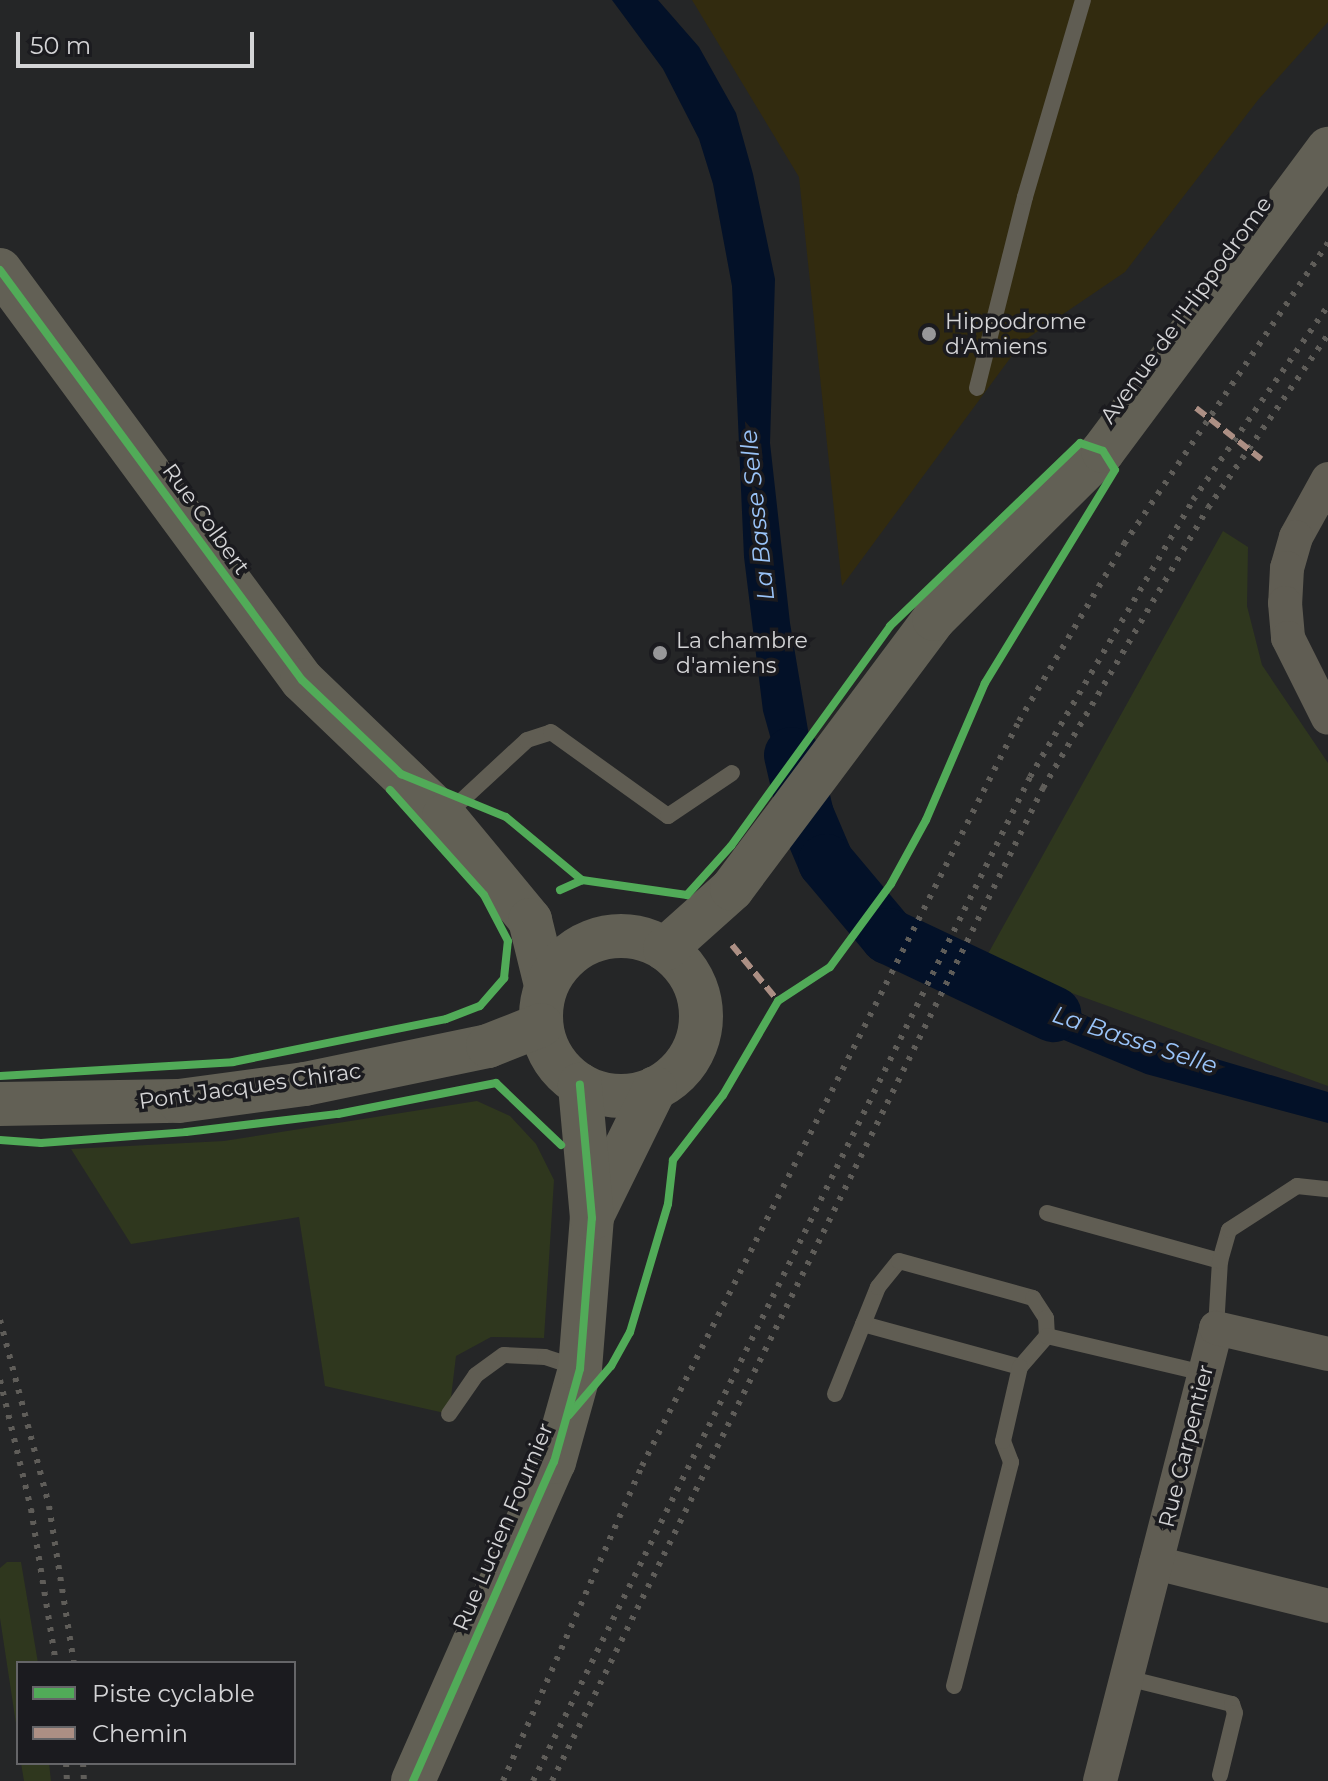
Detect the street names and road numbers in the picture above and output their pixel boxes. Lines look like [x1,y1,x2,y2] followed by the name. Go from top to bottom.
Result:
[1095,191,1277,429] street label: Avenue de l'Hippodrome
[157,458,255,580] street label: Rue Colbert
[137,1057,363,1115] street label: Pont Jacques Chirac
[1153,1362,1219,1530] street label: Rue Carpentier
[447,1419,559,1635] street label: Rue Lucien Fournier

